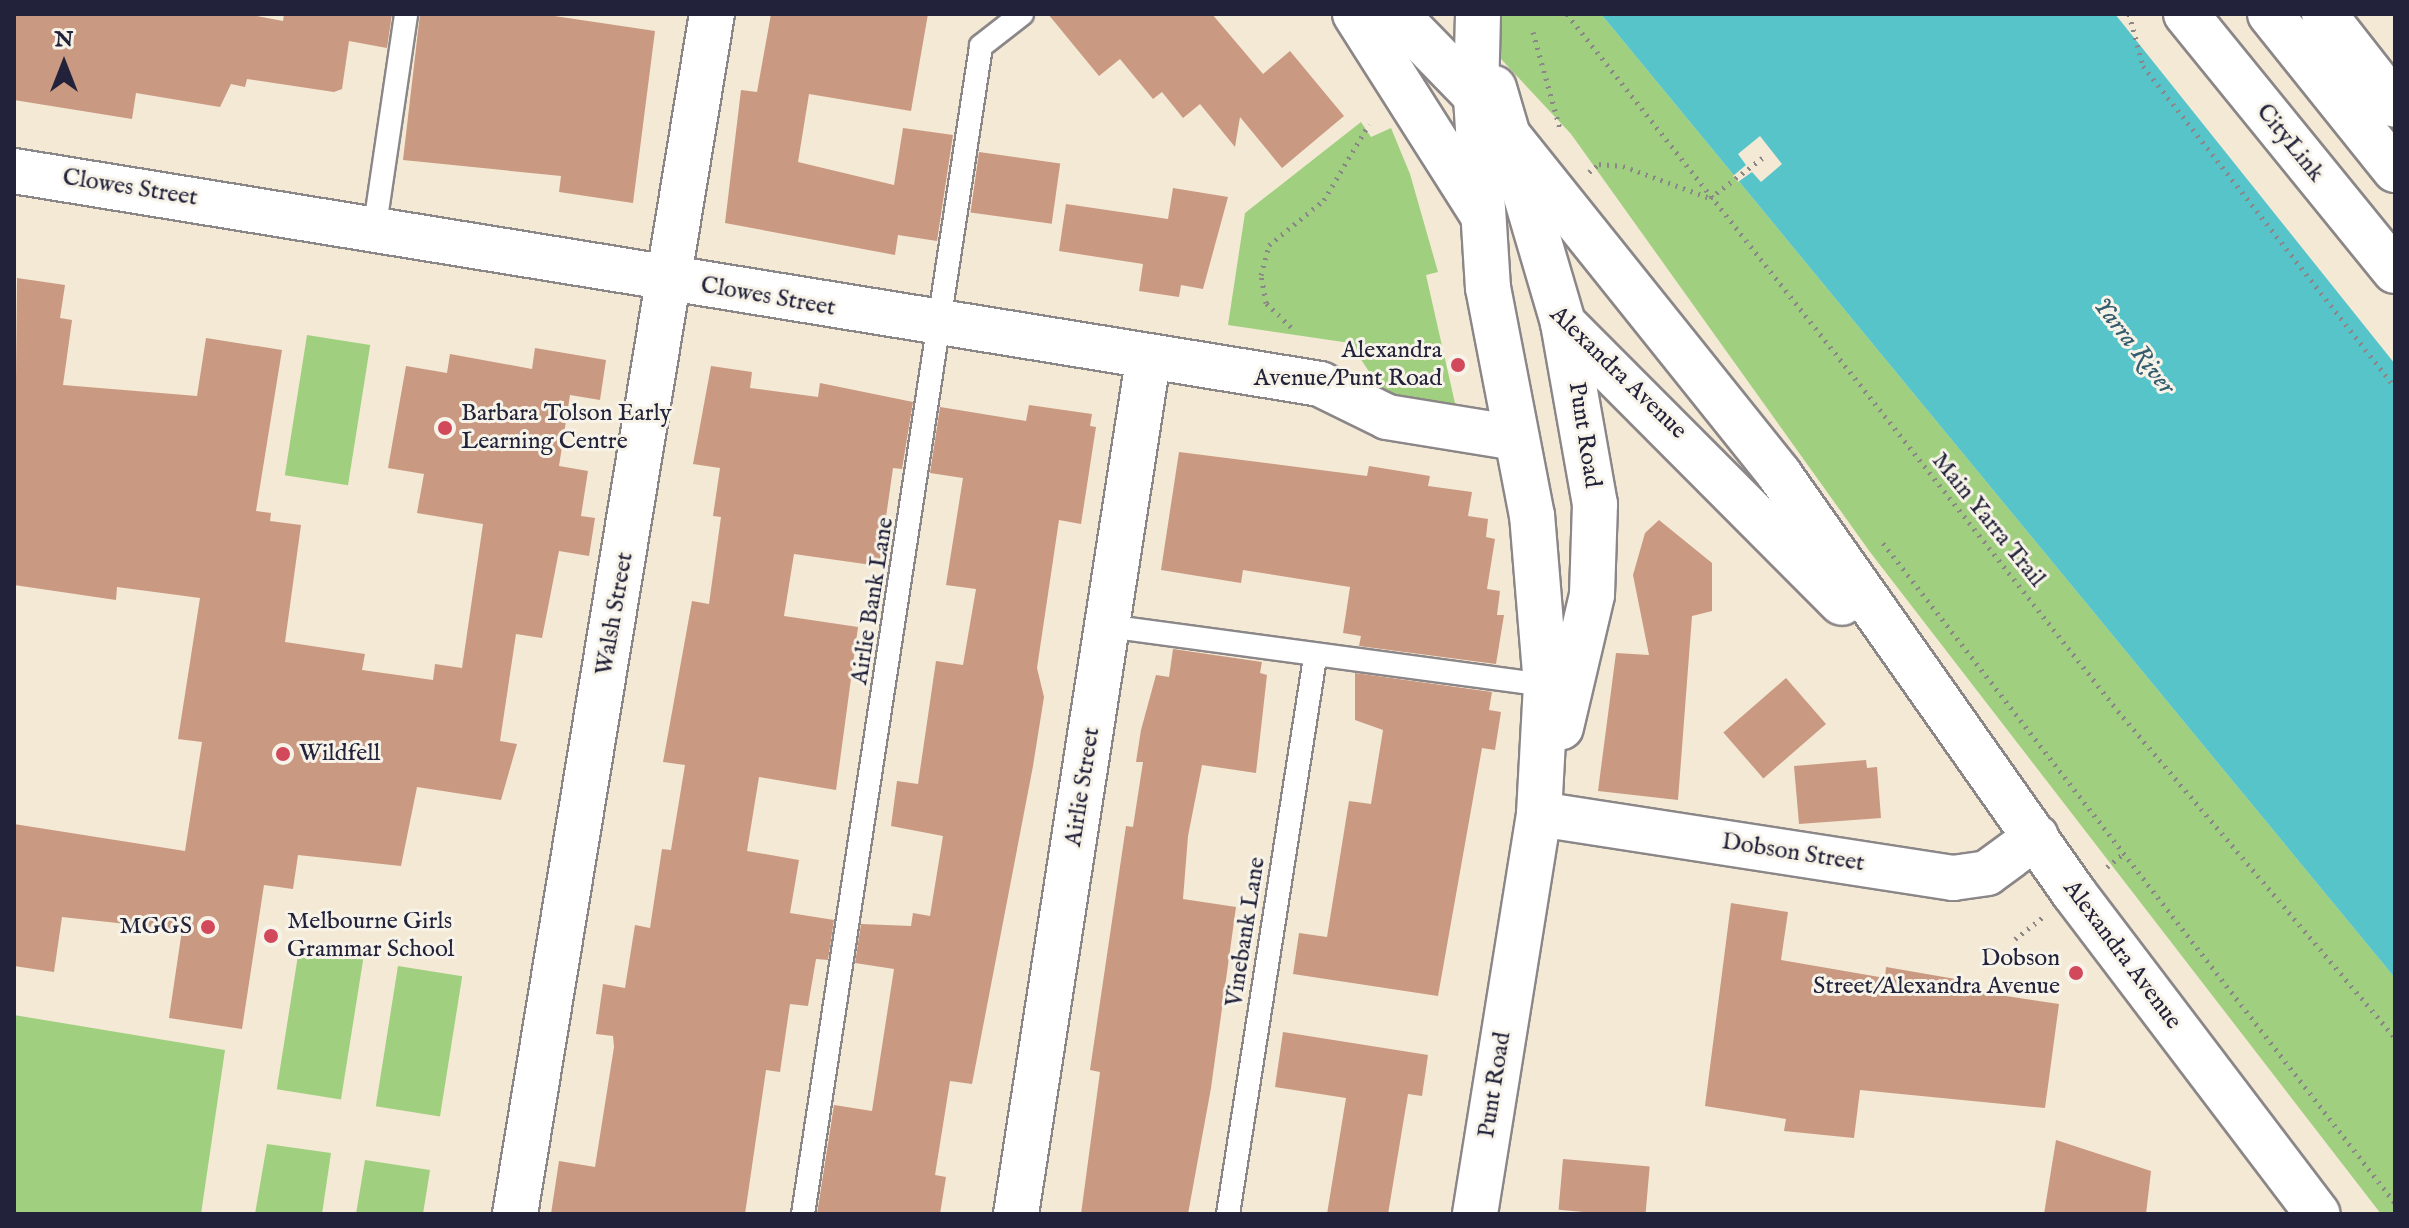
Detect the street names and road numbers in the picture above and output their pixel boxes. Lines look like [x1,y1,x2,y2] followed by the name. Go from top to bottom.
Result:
[2250,98,2330,188] street label: CityLink
[60,163,200,213] street label: Clowes Street
[698,271,838,323] street label: Clowes Street
[1544,300,1692,446] street label: Alexandra Avenue
[1561,380,1607,490] street label: Punt Road
[1925,447,2051,593] street label: Main Yarra Trail
[846,515,900,687] street label: Airlie Bank Lane
[590,550,640,678] street label: Walsh Street
[1059,725,1107,849] street label: Airlie Street
[1720,828,1866,878] street label: Dobson Street
[1220,855,1272,1009] street label: Vinebank Lane
[2057,875,2187,1035] street label: Alexandra Avenue
[1472,1030,1518,1140] street label: Punt Road

